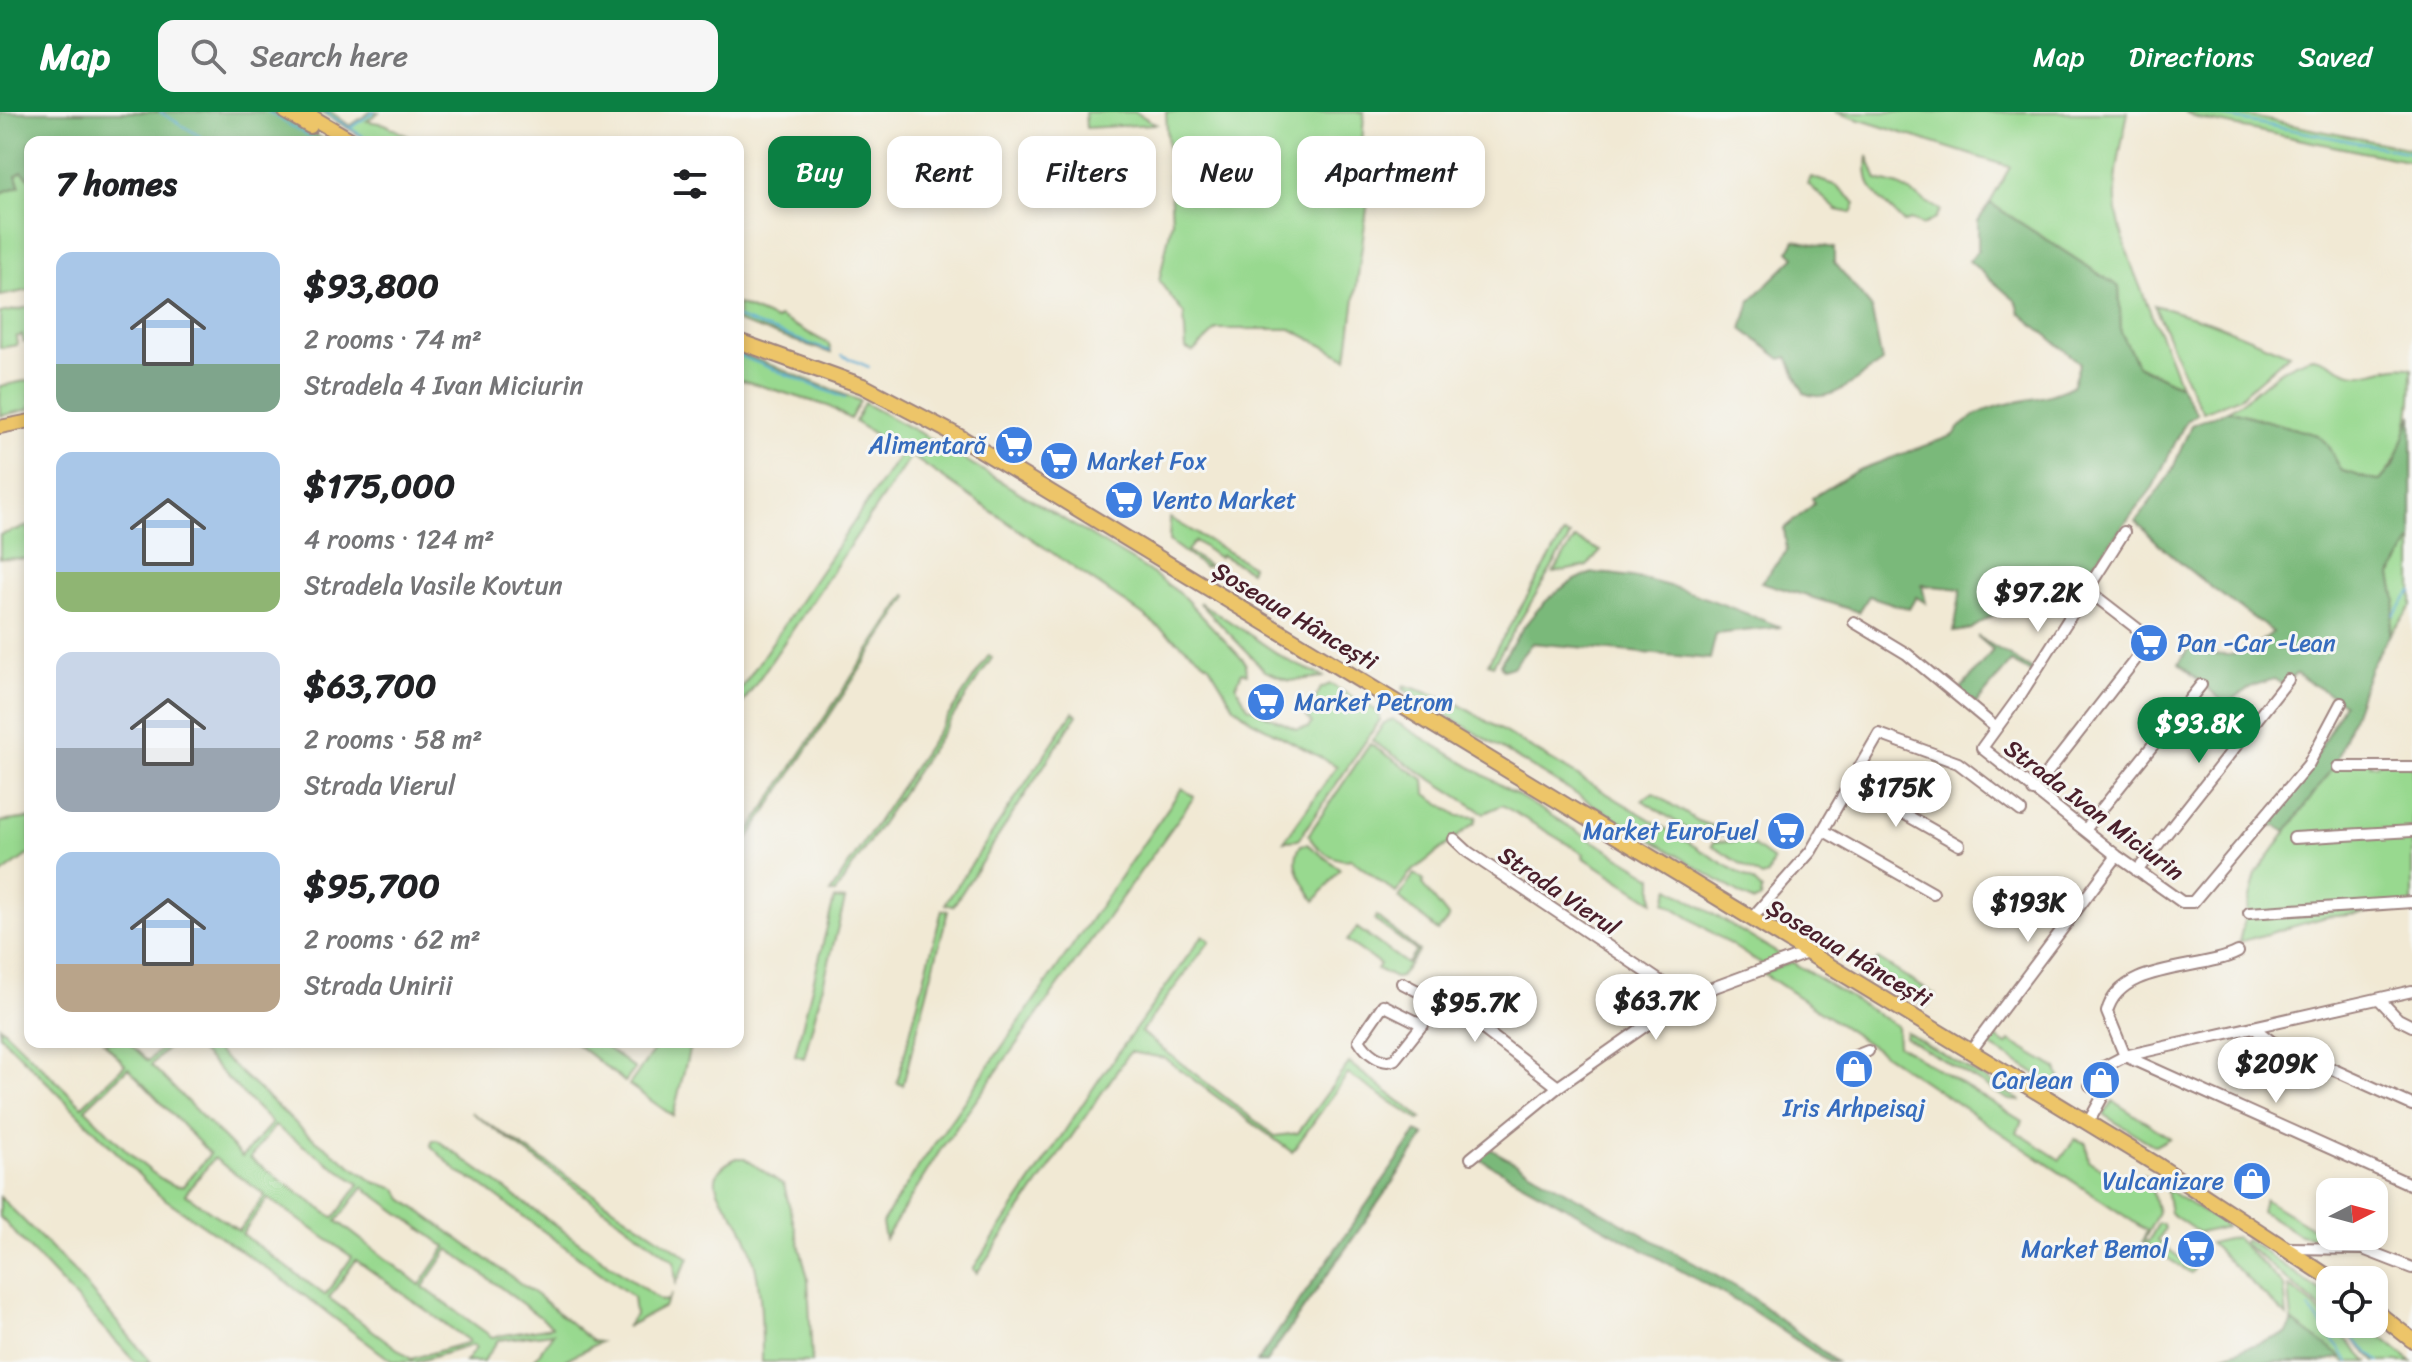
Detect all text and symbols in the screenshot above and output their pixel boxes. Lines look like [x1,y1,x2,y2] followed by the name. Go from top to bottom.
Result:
[158,20,718,92] search box
[40,23,110,90] text: Map
[250,29,408,83] text: Search here
[2033,32,2085,81] text: Map
[2129,32,2254,81] text: Directions
[2298,32,2372,81] text: Saved
[186,34,230,78] icon: search
[768,136,871,208] chip: Buy
[887,136,1002,208] chip: Rent
[1018,136,1156,208] chip: Filters
[1172,136,1281,208] chip: New
[1297,136,1485,208] chip: Apartment
[56,154,177,214] text: 7 homes
[668,162,712,206] icon: filters
[304,256,439,316] text: $93,800
[120,284,216,380] icon: home
[304,316,482,362] text: 2 rooms · 74 m²
[304,362,583,408] text: Stradela 4 Ivan Miciurin
[868,424,987,466] place label: Alimentară
[993,424,1035,466] supermarket icon: Alimentară
[1038,440,1080,482] supermarket icon: Market Fox
[1087,440,1207,482] place label: Market Fox
[304,456,455,516] text: $175,000
[1103,479,1145,521] supermarket icon: Vento Market
[1152,479,1297,521] place label: Vento Market
[120,484,216,580] icon: home
[304,516,495,562] text: 4 rooms · 124 m²
[1204,550,1387,683] street label: Șoseaua Hâncești
[304,562,563,608] text: Stradela Vasile Kovtun
[1973,566,2103,634] pin: $97.2K
[1995,569,2081,615] text: $97.2K
[2128,622,2170,664] supermarket icon: Pan -Car -Lean
[2177,622,2336,664] place label: Pan -Car -Lean
[304,656,436,716] text: $63,700
[1245,681,1287,723] supermarket icon: Market Petrom
[1294,681,1454,723] place label: Market Petrom
[120,684,216,780] icon: home
[2134,697,2264,765] pin: $93.8K
[2155,700,2243,746] text: $93.8K
[304,716,482,762] text: 2 rooms · 58 m²
[1995,728,2193,892] street label: Strada Ivan Miciurin
[1840,761,1952,829] pin: $175K
[304,762,455,808] text: Strada Vierul
[1858,764,1934,810] text: $175K
[1583,810,1759,852] place label: Market EuroFuel
[1765,810,1807,852] supermarket icon: Market EuroFuel
[1489,835,1630,948] street label: Strada Vierul
[304,856,440,916] text: $95,700
[1972,876,2084,944] pin: $193K
[1991,879,2065,925] text: $193K
[120,884,216,980] icon: home
[1758,887,1941,1020] street label: Șoseaua Hâncești
[304,916,481,962] text: 2 rooms · 62 m²
[304,962,452,1008] text: Strada Unirii
[1591,974,1721,1042] pin: $63.7K
[1410,976,1540,1044] pin: $95.7K
[1613,977,1699,1023] text: $63.7K
[1431,979,1519,1025] text: $95.7K
[2220,1037,2332,1105] pin: $209K
[2236,1040,2316,1086] text: $209K
[1833,1048,1875,1090] shop icon: Iris Arhpeisaj
[1992,1059,2073,1101] place label: Carlean
[2080,1059,2122,1101] shop icon: Carlean
[1782,1087,1925,1129] place label: Iris Arhpeisaj
[2102,1160,2224,1202] place label: Vulcanizare
[2231,1160,2273,1202] shop icon: Vulcanizare
[2316,1178,2388,1250] north arrow
[2316,1178,2388,1338] map controls
[2021,1228,2169,1270] place label: Market Bemol
[2175,1228,2217,1270] supermarket icon: Market Bemol
[2316,1266,2388,1338] button: locate

